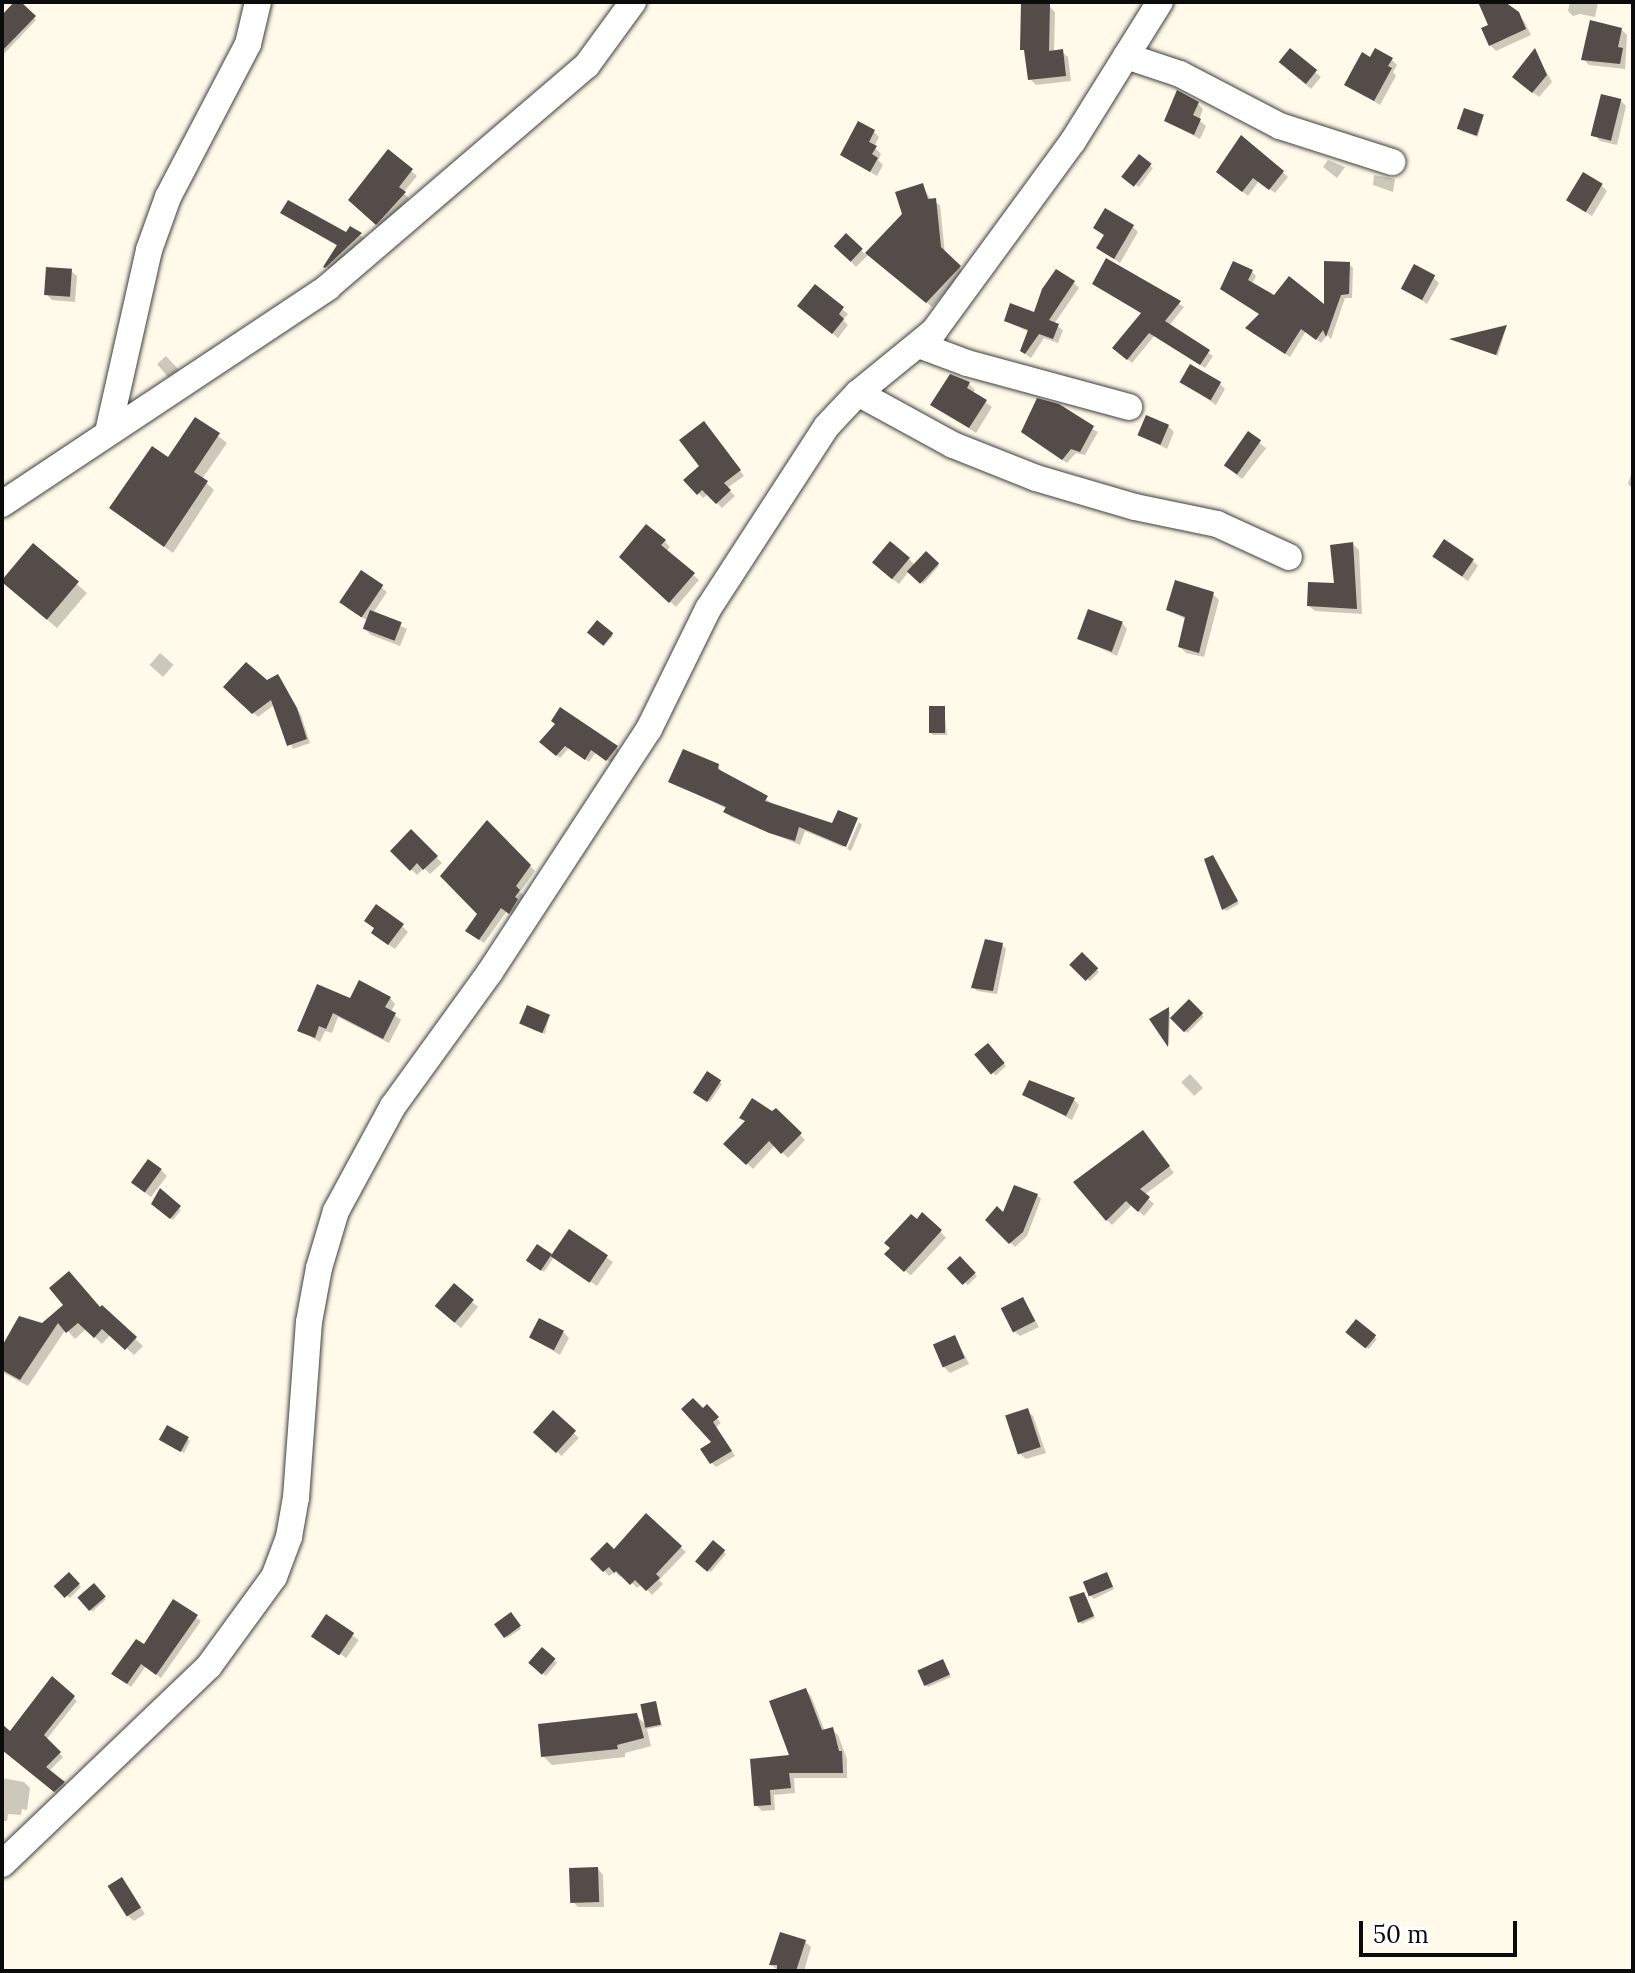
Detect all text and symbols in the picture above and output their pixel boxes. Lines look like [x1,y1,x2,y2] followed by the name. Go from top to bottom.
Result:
[1363,1905,1521,1955] scale bar
[1373,1919,1429,1950] text: 50 m

